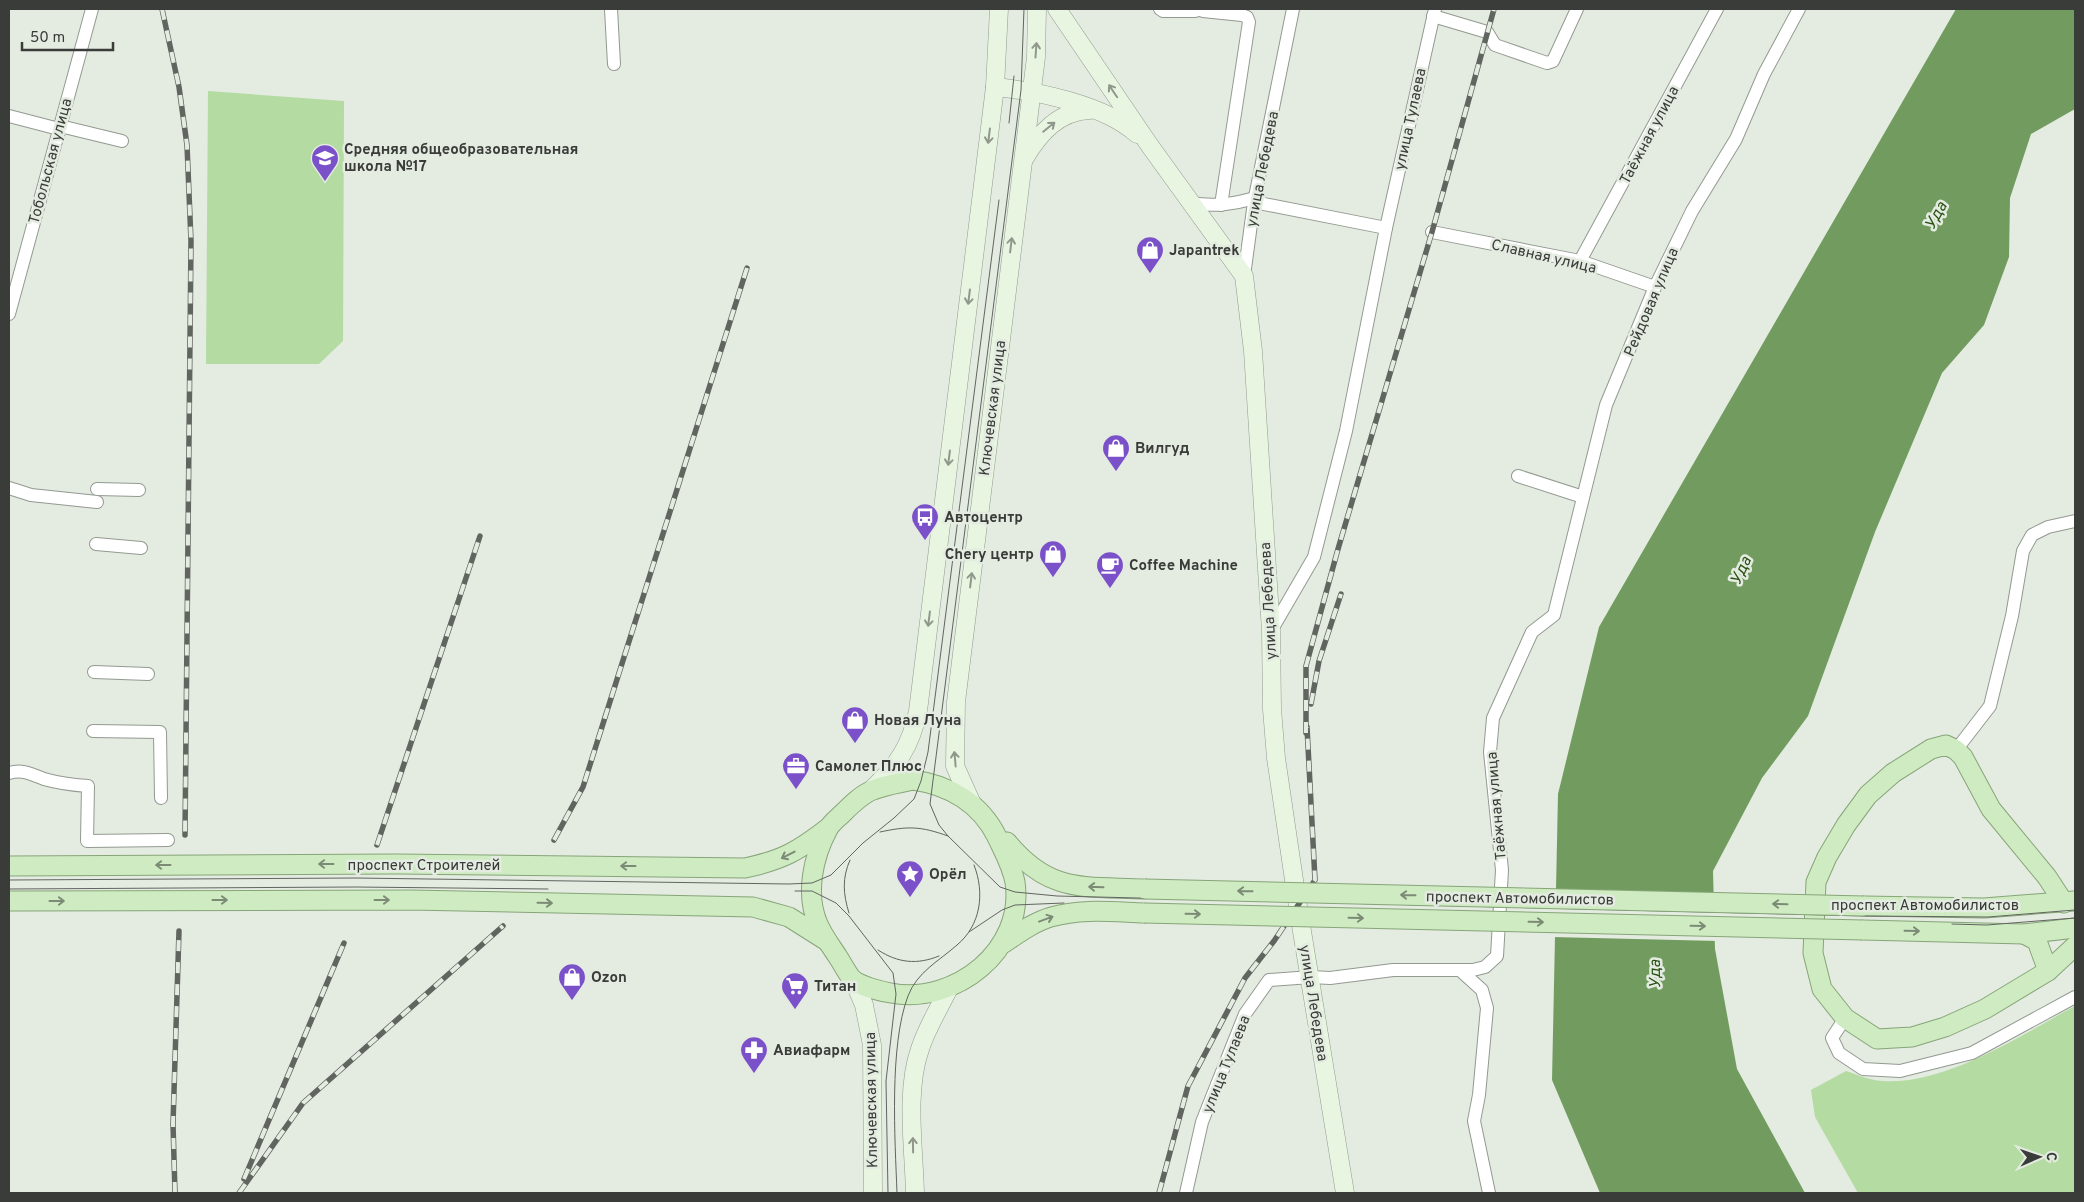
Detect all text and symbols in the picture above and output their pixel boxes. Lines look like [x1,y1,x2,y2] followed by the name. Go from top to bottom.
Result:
[22,20,114,52] scale bar
[30,29,65,48] text: 50 m
[1031,42,1040,58] one-way arrow
[1391,67,1432,172] street label: улица Тулаева
[1616,83,1684,188] street label: Таёжная улица
[1108,85,1118,99] one-way arrow
[26,97,77,226] street label: Тобольская улица
[1243,110,1284,229] street label: улица Лебедева
[1043,121,1056,132] one-way arrow
[984,127,994,143] one-way arrow
[344,141,578,177] place label: Средняя общеобразовательная школа №17
[310,143,340,182] school or university icon: Средняя общеобразовательная школа №17
[1921,198,1953,233] water label: Уда
[1135,235,1165,274] shop icon: Japantrek
[1489,236,1598,279] street label: Славная улица
[1006,238,1016,254] one-way arrow
[1169,242,1240,261] place label: Japantrek
[1621,245,1684,360] street label: Рейдовая улица
[964,289,974,305] one-way arrow
[976,339,1011,477] street label: Ключевская улица
[1101,433,1131,472] shop icon: Вилгуд
[1135,440,1190,459] place label: Вилгуд
[944,450,954,466] one-way arrow
[910,502,940,541] bus stop icon: Автоцентр
[944,509,1023,528] place label: Автоцентр
[1038,539,1068,578] shop icon: Chery центр
[1257,542,1282,660] street label: улица Лебедева
[945,546,1034,565] place label: Chery центр
[1095,550,1125,589] cafe icon: Coffee Machine
[1727,553,1757,588] water label: Уда
[1129,557,1238,576] place label: Coffee Machine
[966,573,976,589] one-way arrow
[924,611,934,627] one-way arrow
[840,705,870,744] shop icon: Новая Луна
[874,712,961,731] place label: Новая Луна
[781,751,811,790] office icon: Самолет Плюс
[1483,751,1512,861] street label: Таёжная улица
[950,752,960,768] one-way arrow
[815,758,922,777] place label: Самолет Плюс
[781,851,796,861] one-way arrow
[348,857,500,876] street label: проспект Строителей
[318,859,334,869] one-way arrow
[895,859,925,898] place icon: Орёл
[155,860,172,870] one-way arrow
[620,861,636,871] one-way arrow
[929,866,967,885] place label: Орёл
[1089,882,1105,891] one-way arrow
[1237,886,1254,896] one-way arrow
[1426,888,1614,911] street label: проспект Автомобилистов
[1400,890,1416,900] one-way arrow
[212,895,228,905] one-way arrow
[374,895,390,905] one-way arrow
[49,896,65,906] one-way arrow
[1831,897,2019,916] street label: проспект Автомобилистов
[537,898,553,907] one-way arrow
[1772,899,1788,909] one-way arrow
[1184,909,1201,919] one-way arrow
[1347,913,1363,923] one-way arrow
[1038,914,1053,923] one-way arrow
[1527,917,1543,927] one-way arrow
[1690,921,1706,931] one-way arrow
[1904,926,1920,936] one-way arrow
[1294,944,1331,1063] street label: улица Лебедева
[1646,959,1666,989] water label: Уда
[557,962,587,1001] shop icon: Ozon
[591,969,627,988] place label: Ozon
[780,971,810,1010] supermarket icon: Титан
[814,978,856,997] place label: Титан
[1199,1013,1256,1116] street label: улица Тулаева
[862,1032,883,1168] street label: Ключевская улица
[739,1035,769,1074] pharmacy icon: Авиафарм
[773,1042,850,1061] place label: Авиафарм
[2014,1132,2064,1182] north arrow
[909,1137,918,1153] one-way arrow
[2042,1152,2059,1161] text: С

